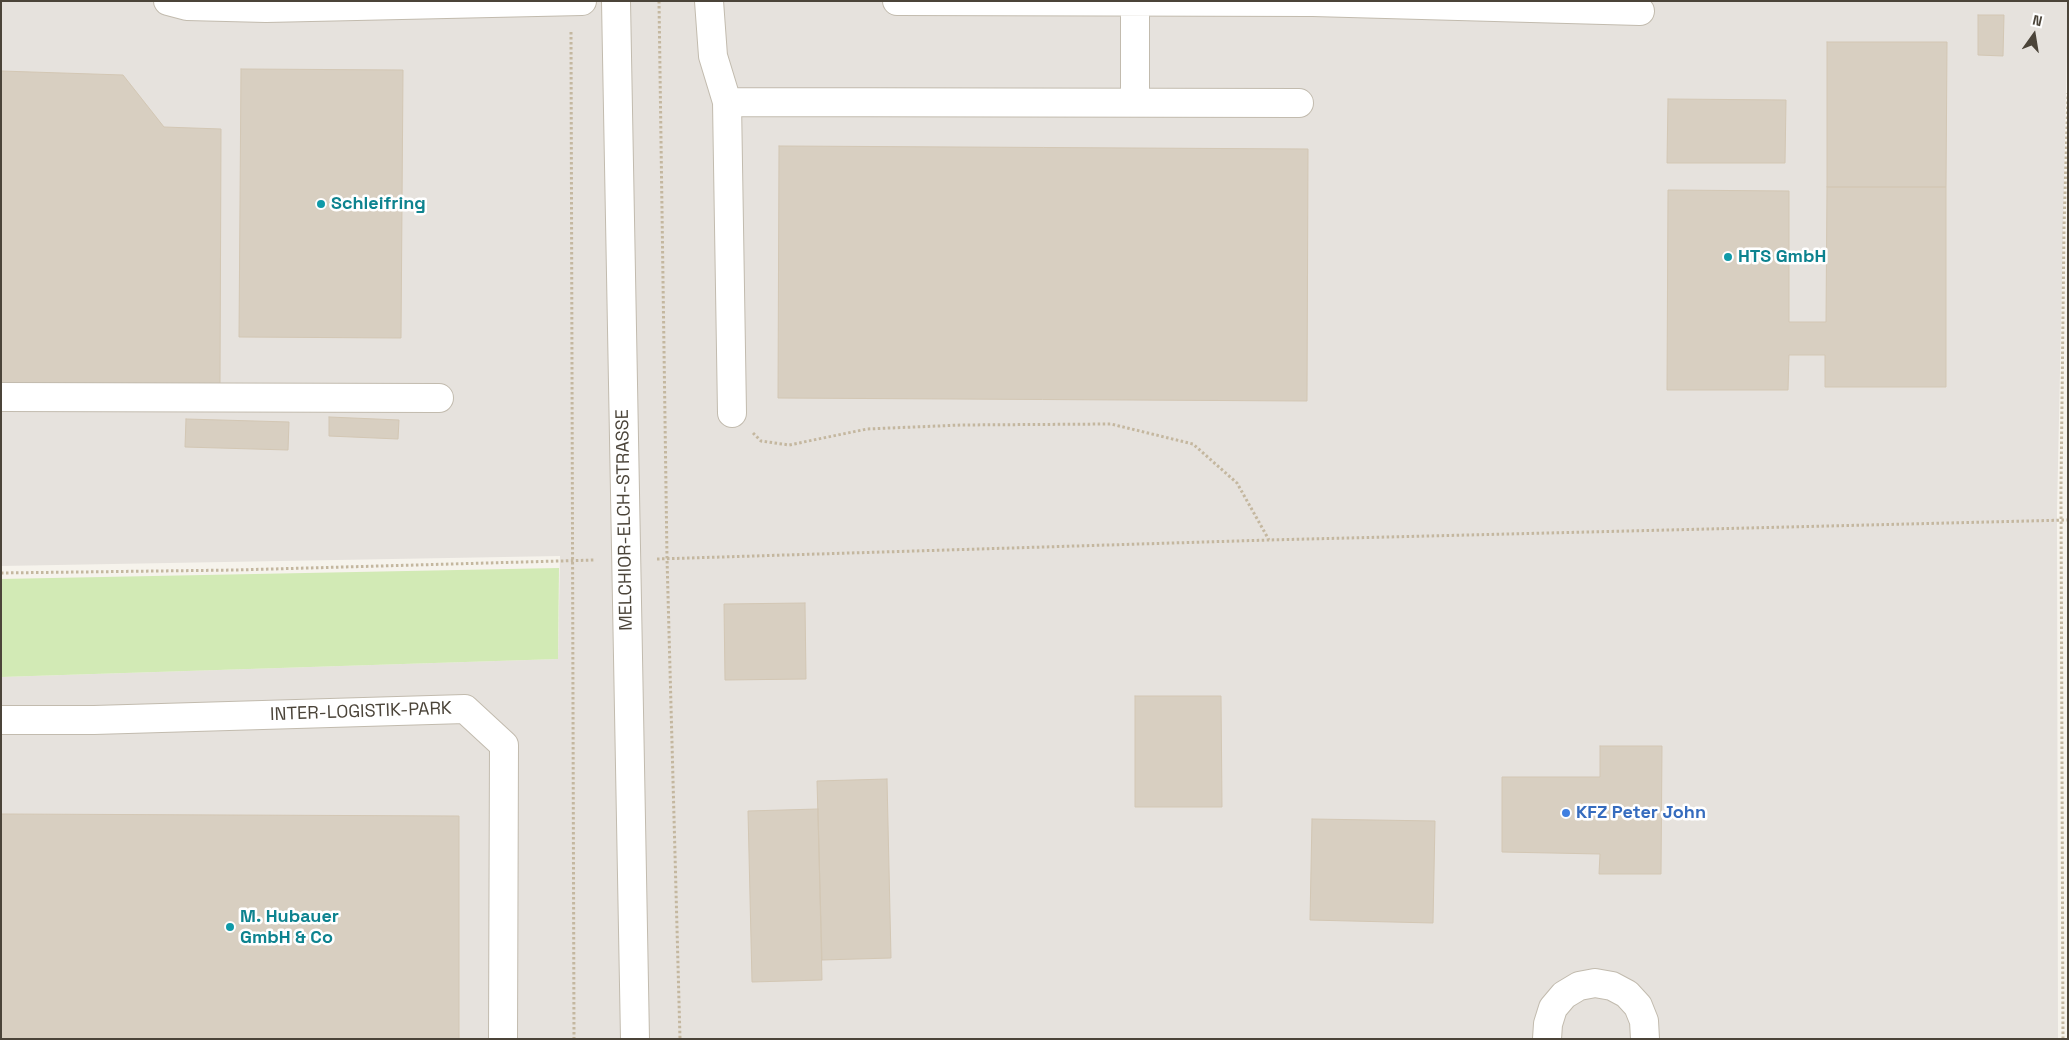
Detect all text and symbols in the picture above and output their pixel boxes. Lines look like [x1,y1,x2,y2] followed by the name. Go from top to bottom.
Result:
[2009,10,2059,60] north arrow
[2031,11,2044,30] text: N
[331,193,426,215] place label: Schleifring
[315,198,327,210] marker: Schleifring
[1738,246,1826,268] place label: HTS GmbH
[1722,251,1734,263] marker: HTS GmbH
[612,409,638,631] street label: MELCHIOR-ELCH-STRASSE
[270,698,452,726] street label: INTER-LOGISTIK-PARK
[1576,802,1706,824] place label: KFZ Peter John
[1560,807,1572,819] marker: KFZ Peter John
[240,906,339,949] place label: M. Hubauer GmbH & Co
[224,921,236,933] marker: M. Hubauer GmbH & Co

